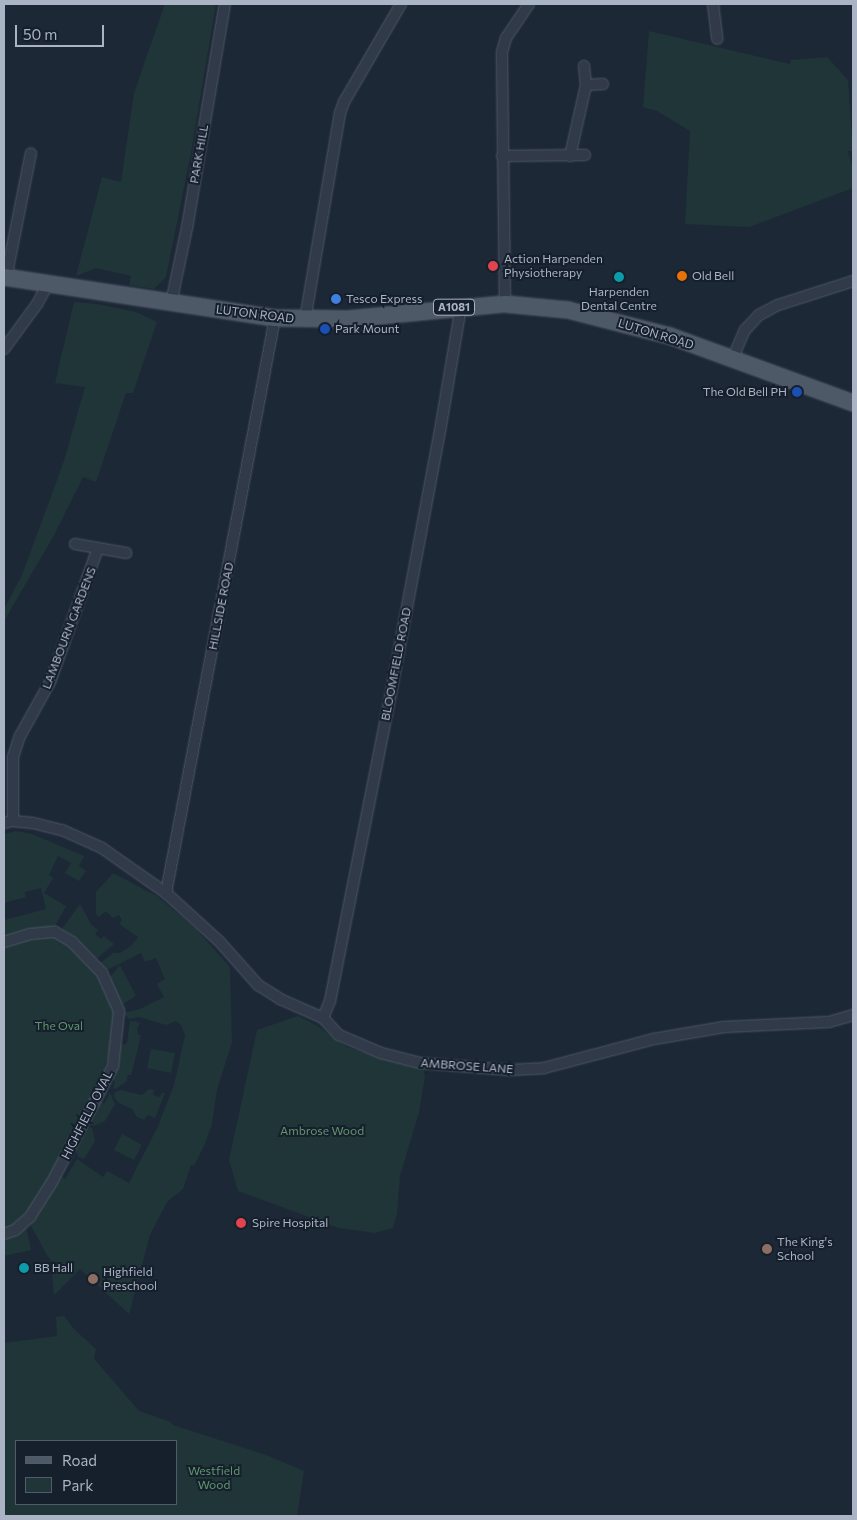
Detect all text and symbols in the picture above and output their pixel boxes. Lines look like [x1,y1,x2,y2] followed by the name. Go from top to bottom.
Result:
[18,15,106,47] scale bar
[23,25,57,43] text: 50 m
[187,123,211,185] street label: PARK HILL
[504,252,603,280] place label: Action Harpenden Physiotherapy
[486,259,500,273] marker: Action Harpenden Physiotherapy
[692,269,734,283] place label: Old Bell
[676,270,688,282] marker: Old Bell
[613,271,625,283] marker: Harpenden Dental Centre
[581,285,657,313] place label: Harpenden Dental Centre
[346,292,422,306] place label: Tesco Express
[330,293,342,305] marker: Tesco Express
[433,298,475,316] road number: A1081
[215,302,295,326] street label: LUTON ROAD
[616,316,696,352] street label: LUTON ROAD
[335,322,400,336] place label: Park Mount
[319,323,331,335] marker: Park Mount
[703,385,787,399] place label: The Old Bell PH
[791,386,803,398] marker: The Old Bell PH
[205,561,237,651] street label: HILLSIDE ROAD
[39,565,99,691] street label: LAMBOURN GARDENS
[378,606,414,722] street label: BLOOMFIELD ROAD
[35,1019,83,1033] park label: The Oval
[420,1056,514,1076] street label: AMBROSE LANE
[58,1068,116,1162] street label: HIGHFIELD OVAL
[280,1124,364,1138] park label: Ambrose Wood
[234,1216,248,1230] marker: Spire Hospital
[252,1216,328,1230] place label: Spire Hospital
[777,1235,833,1263] place label: The King's School
[761,1243,773,1255] marker: The King's School
[34,1261,73,1275] place label: BB Hall
[18,1262,30,1274] marker: BB Hall
[103,1265,157,1293] place label: Highfield Preschool
[87,1273,99,1285] marker: Highfield Preschool
[15,1440,178,1505] legend
[62,1451,97,1469] text: Road
[188,1464,240,1492] park label: Westfield Wood
[62,1476,93,1494] text: Park

